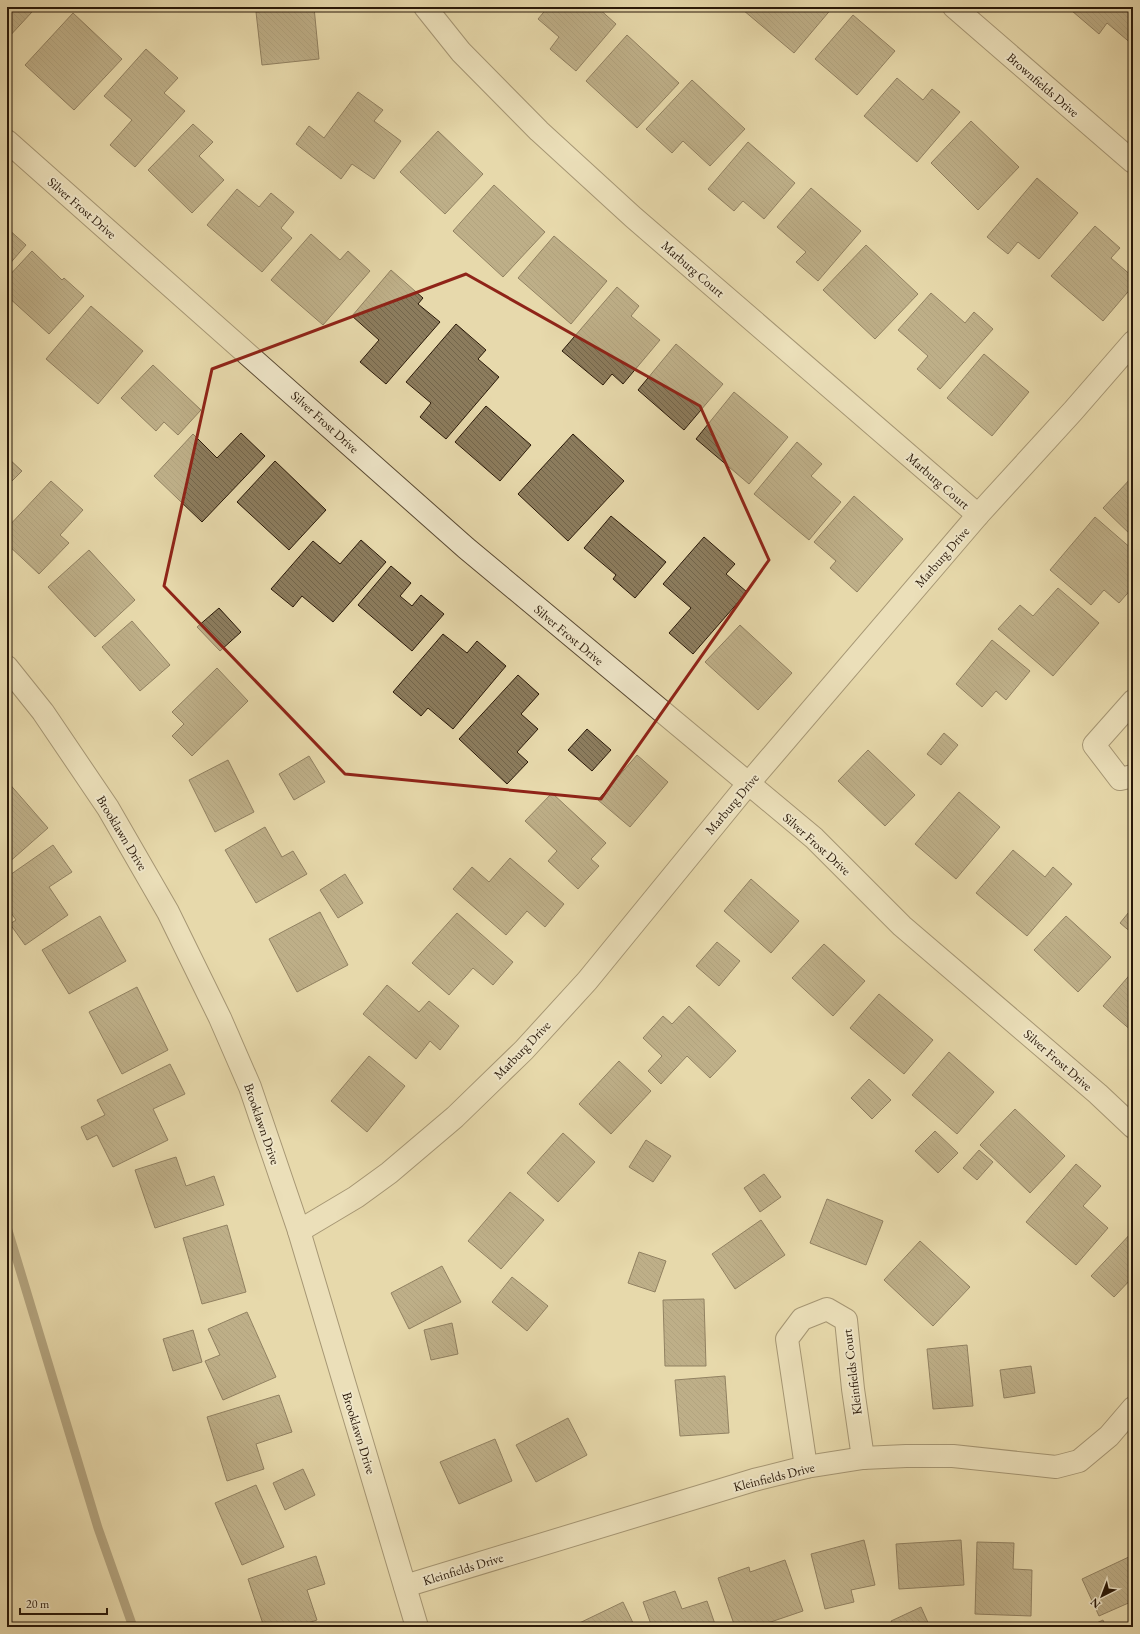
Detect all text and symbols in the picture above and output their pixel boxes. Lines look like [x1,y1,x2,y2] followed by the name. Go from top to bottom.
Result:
[1003,49,1083,121] street label: Brownfields Drive
[44,173,120,243] street label: Silver Frost Drive
[658,237,728,301] street label: Marburg Court
[287,387,363,457] street label: Silver Frost Drive
[903,449,973,513] street label: Marburg Court
[911,523,973,591] street label: Marburg Drive
[531,601,607,669] street label: Silver Frost Drive
[701,770,763,838] street label: Marburg Drive
[93,792,151,874] street label: Brooklawn Drive
[779,809,855,879] street label: Silver Frost Drive
[490,1017,554,1083] street label: Marburg Drive
[1020,1025,1096,1095] street label: Silver Frost Drive
[240,1081,284,1167] street label: Brooklawn Drive
[838,1328,866,1416] street label: Kleinfields Court
[338,1390,380,1476] street label: Brooklawn Drive
[732,1459,816,1495] street label: Kleinfields Drive
[421,1549,505,1589] street label: Kleinfields Drive
[1082,1576,1122,1616] north arrow
[20,1590,107,1616] scale bar
[1087,1595,1103,1612] text: N
[26,1596,50,1612] text: 20 m

